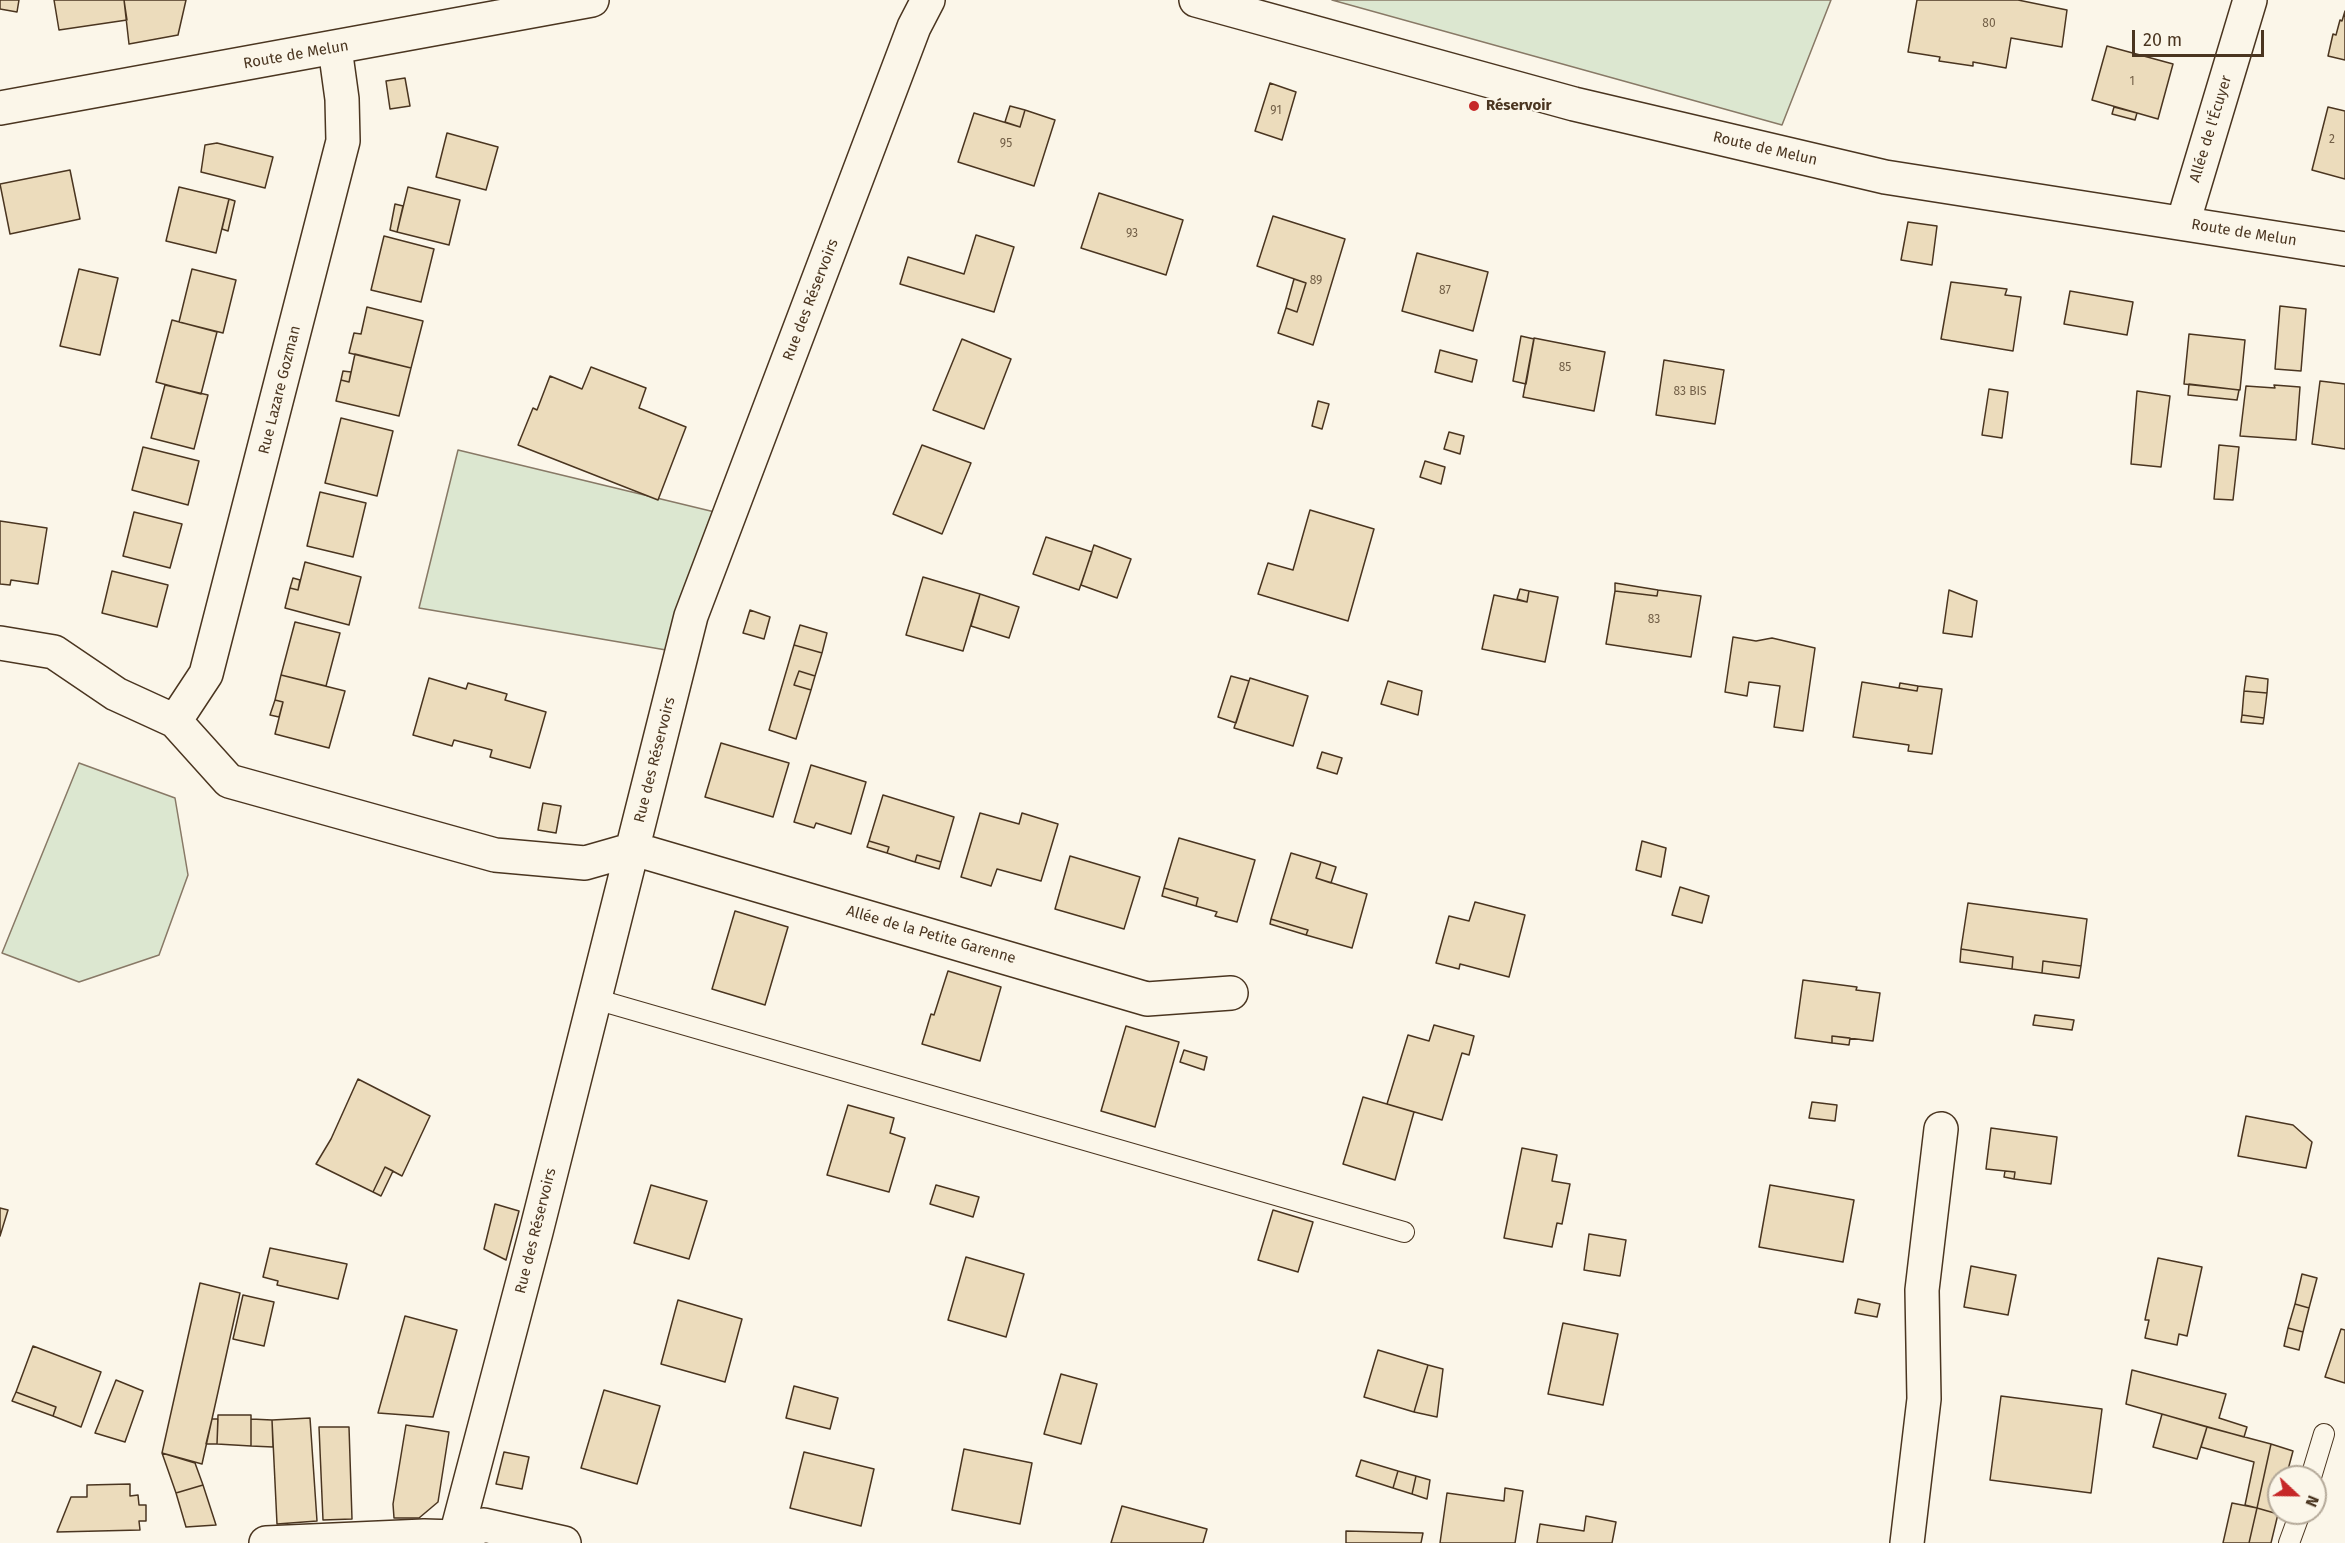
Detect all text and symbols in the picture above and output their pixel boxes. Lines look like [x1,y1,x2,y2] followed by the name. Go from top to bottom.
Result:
[1982,17,1996,31] house number: 80
[2135,18,2267,56] scale bar
[2143,29,2182,51] text: 20 m
[242,37,350,73] street label: Route de Melun
[2186,73,2236,185] street label: Allée de l'Écuyer
[2129,75,2135,89] house number: 1
[1486,97,1551,115] place label: Réservoir
[1467,99,1481,113] marker: Réservoir
[1270,104,1282,118] house number: 91
[1711,128,1819,170] street label: Route de Melun
[2329,133,2335,147] house number: 2
[1000,137,1012,151] house number: 95
[2190,216,2298,250] street label: Route de Melun
[1126,227,1138,241] house number: 93
[779,237,843,363] street label: Rue des Réservoirs
[1310,274,1322,288] house number: 89
[1439,284,1451,298] house number: 87
[255,324,305,456] street label: Rue Lazare Gozman
[1559,361,1571,375] house number: 85
[1673,385,1707,399] house number: 83 BIS
[1648,613,1660,627] house number: 83
[631,695,679,825] street label: Rue des Réservoirs
[844,902,1018,968] street label: Allée de la Petite Garenne
[512,1166,560,1296] street label: Rue des Réservoirs
[2267,1465,2327,1525] north arrow
[2302,1493,2323,1510] text: N

